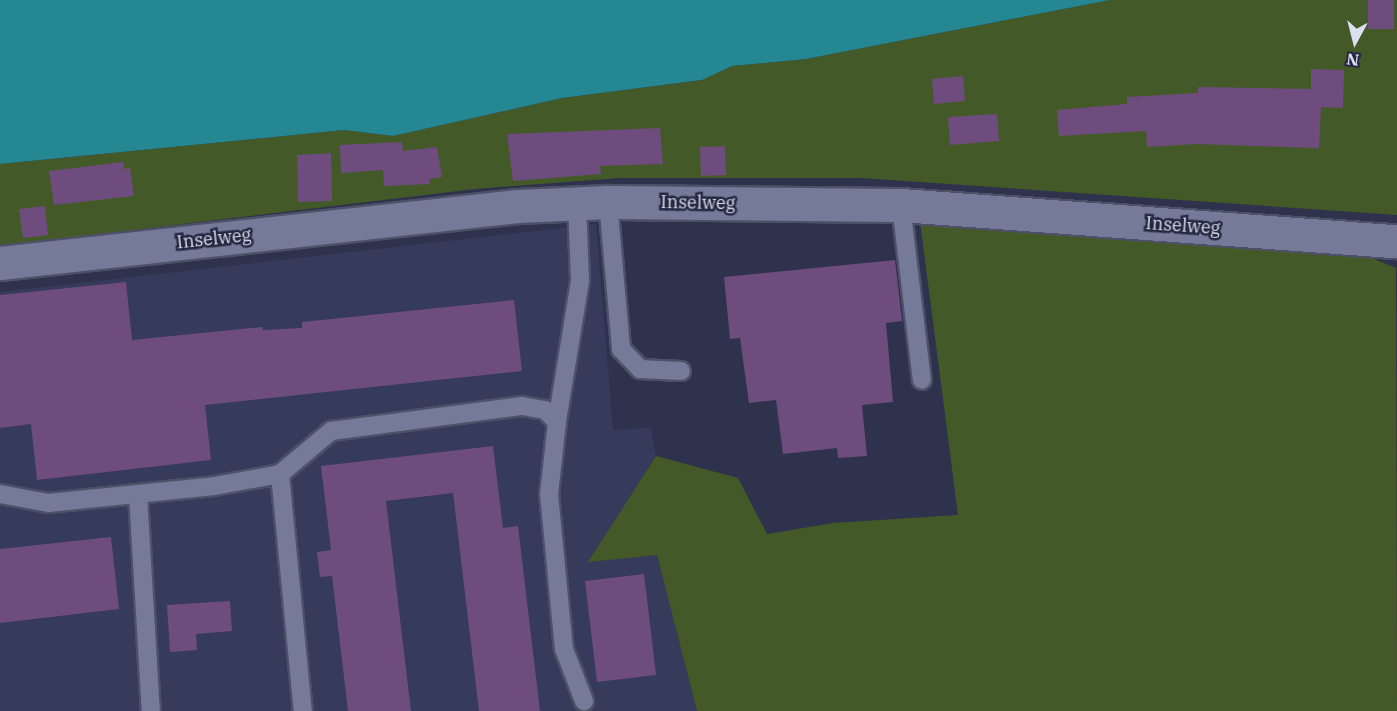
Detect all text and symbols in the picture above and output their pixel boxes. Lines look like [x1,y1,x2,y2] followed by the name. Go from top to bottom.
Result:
[1325,12,1385,72] north arrow
[1345,49,1360,71] text: N
[660,192,736,214] street label: Inselweg
[1145,213,1221,239] street label: Inselweg
[176,224,252,254] street label: Inselweg

